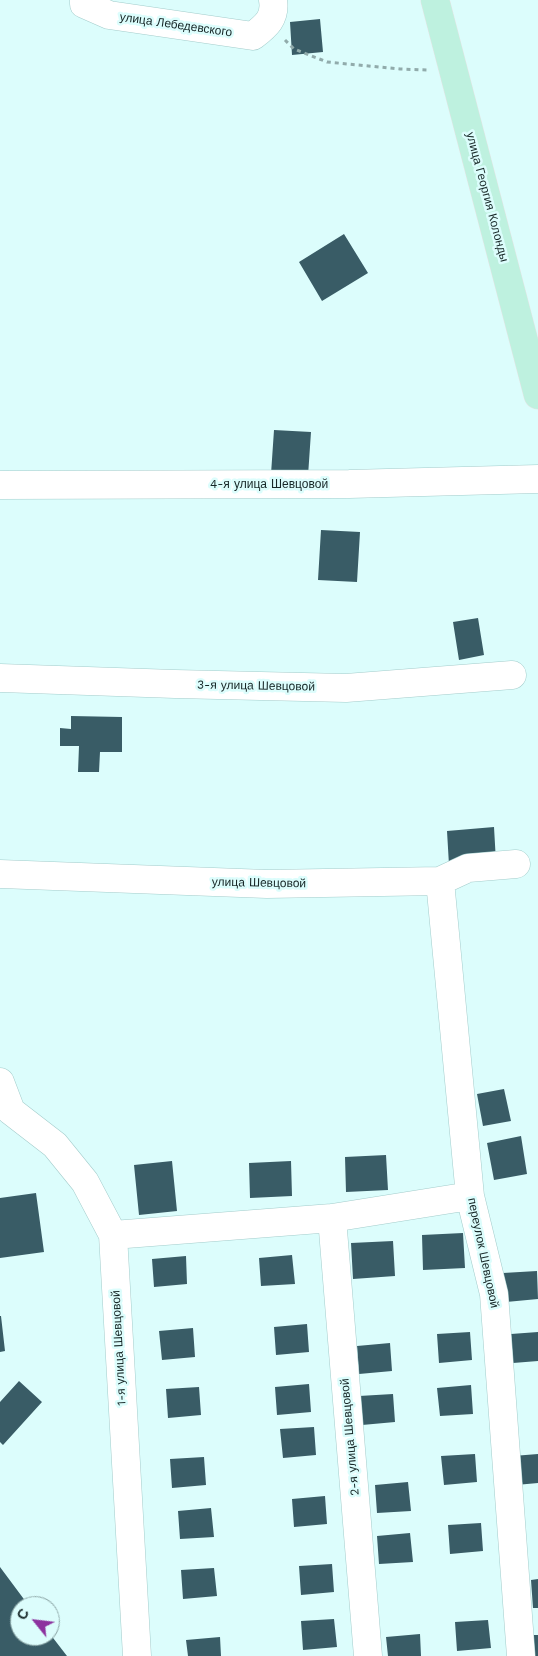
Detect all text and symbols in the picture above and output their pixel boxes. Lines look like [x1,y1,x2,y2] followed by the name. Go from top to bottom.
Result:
[119,10,233,40] street label: улица Лебедевского
[463,130,511,264] street label: улица Георгия Колонды
[210,477,328,491] street label: 4-я улица Шевцовой
[197,678,315,694] street label: 3-я улица Шевцовой
[212,875,306,891] street label: улица Шевцовой
[464,1197,502,1309] street label: переулок Шевцовой
[109,1290,129,1406] street label: 1-я улица Шевцовой
[338,1378,362,1496] street label: 2-я улица Шевцовой
[10,1596,60,1646] north arrow
[13,1606,32,1623] text: С

